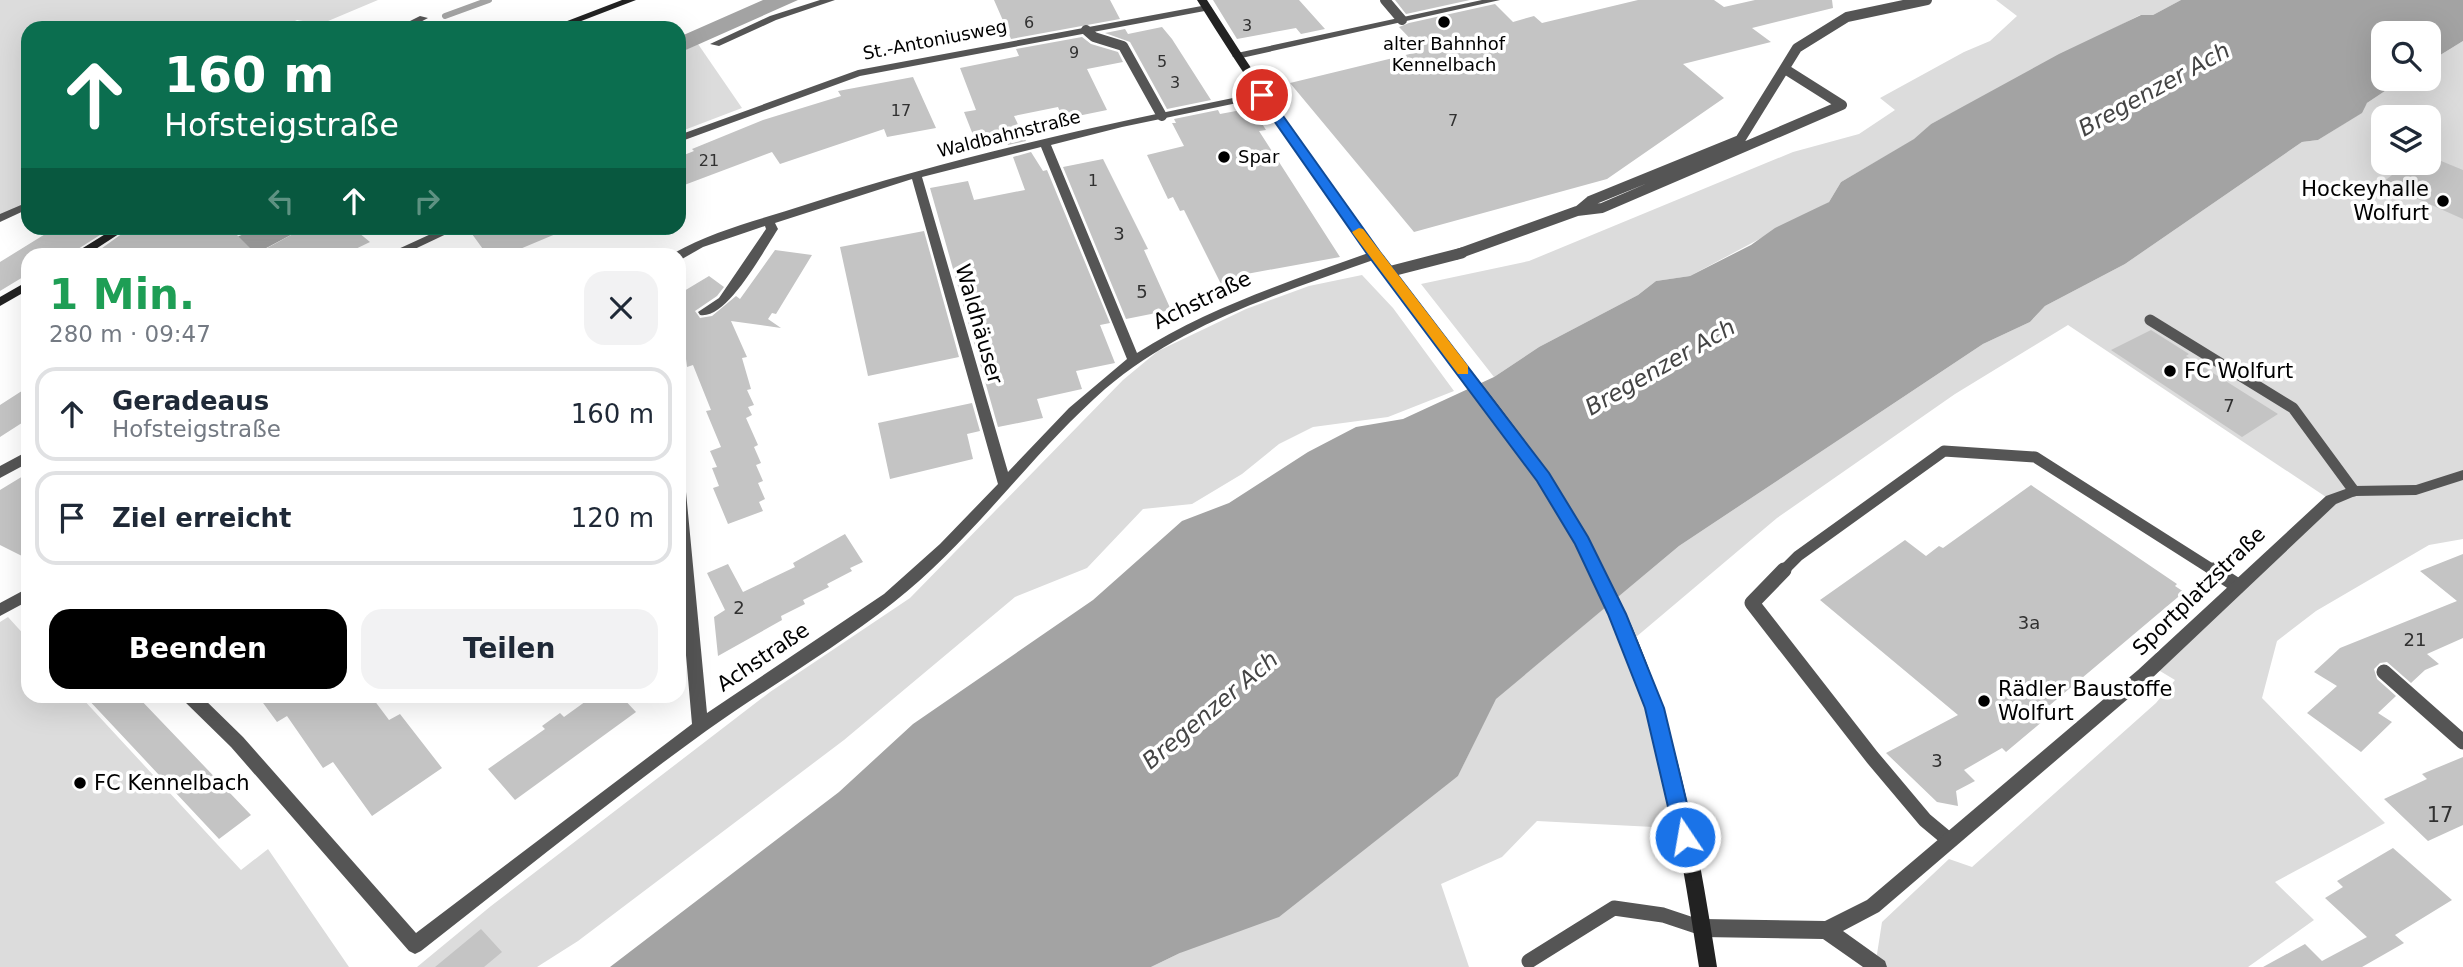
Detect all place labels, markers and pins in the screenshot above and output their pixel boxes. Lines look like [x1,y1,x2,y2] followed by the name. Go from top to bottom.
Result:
[1436,14,1452,30] marker: alter Bahnhof Kennelbach
[1383,33,1506,75] place label: alter Bahnhof Kennelbach
[1232,65,1292,125] pin
[1238,146,1280,167] place label: Spar
[1216,149,1232,165] marker: Spar
[2301,177,2429,225] place label: Hockeyhalle Wolfurt
[2435,193,2451,209] marker: Hockeyhalle Wolfurt
[2184,359,2293,383] place label: FC Wolfurt
[2162,363,2178,379] marker: FC Wolfurt
[1998,677,2172,725] place label: Rädler Baustoffe Wolfurt
[1976,693,1992,709] marker: Rädler Baustoffe Wolfurt
[94,771,250,795] place label: FC Kennelbach
[72,775,88,791] marker: FC Kennelbach

